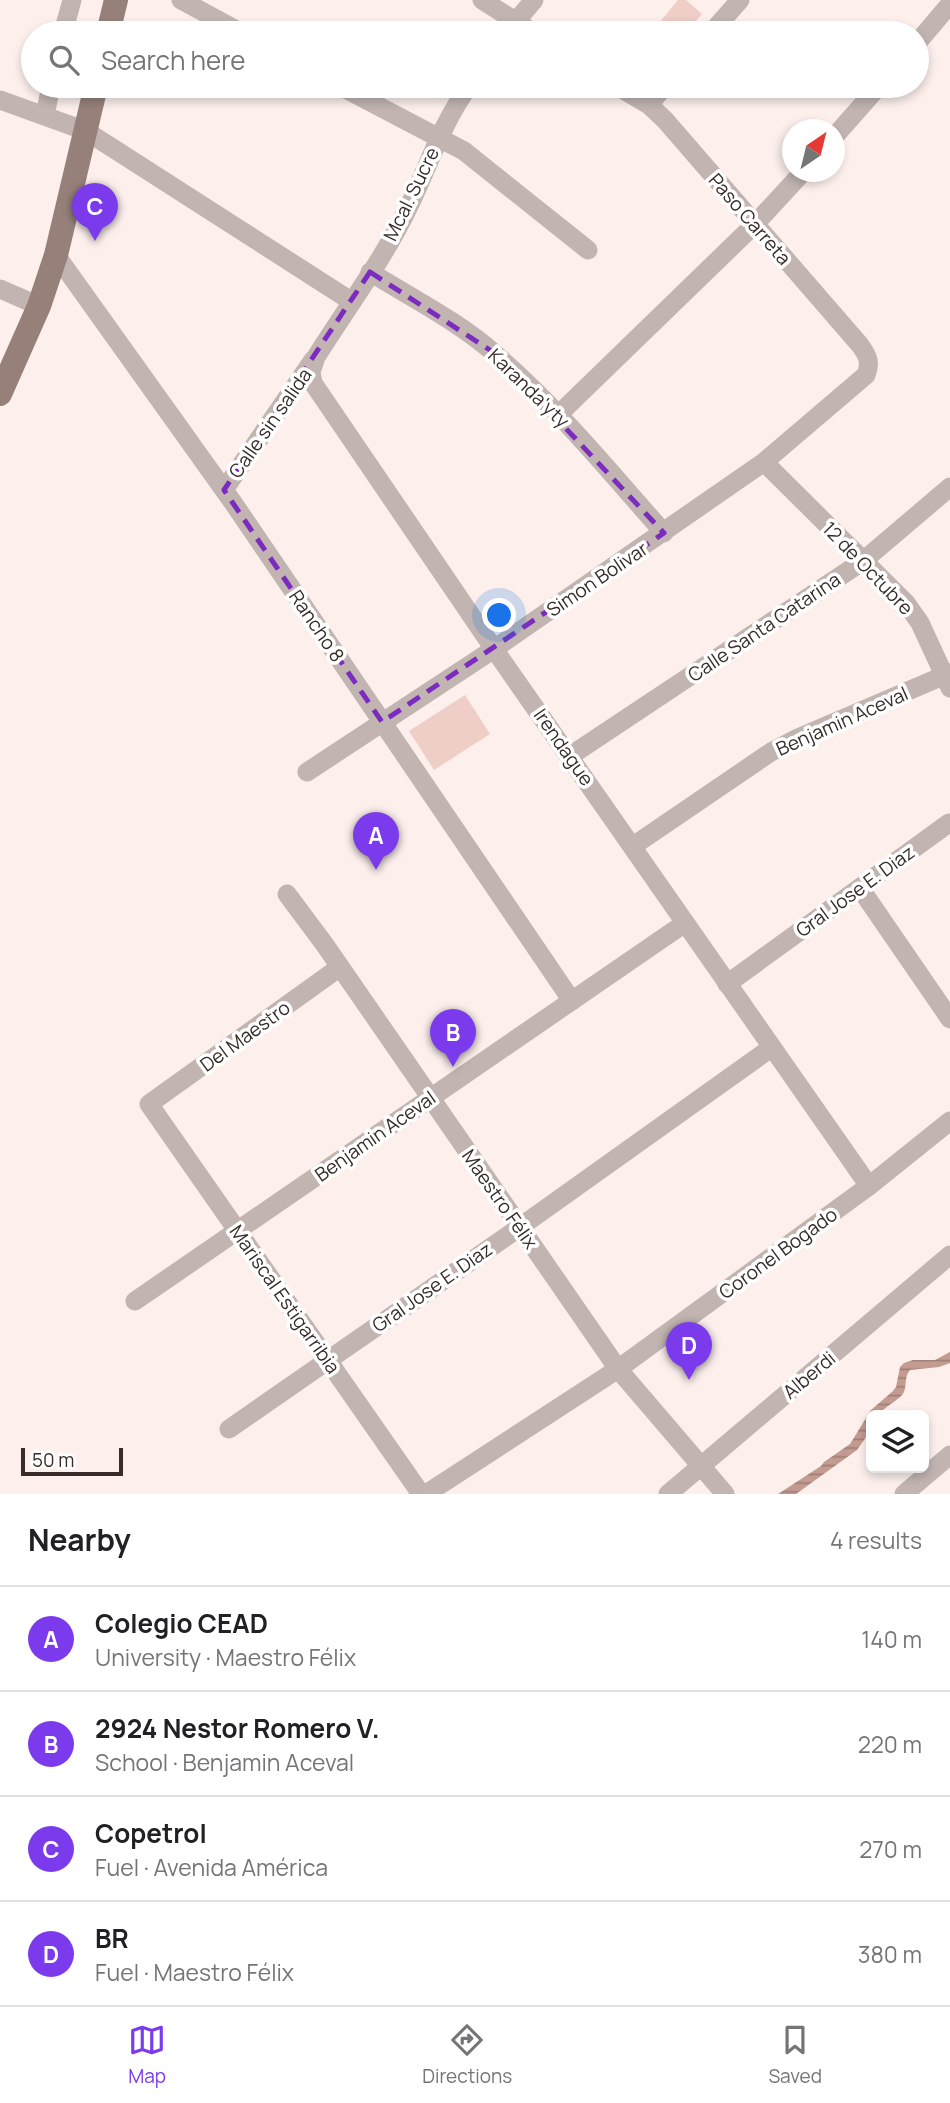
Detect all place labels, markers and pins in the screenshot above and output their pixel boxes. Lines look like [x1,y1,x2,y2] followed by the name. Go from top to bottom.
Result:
[72,183,118,241] pin: C
[353,812,399,870] pin: A
[430,1009,476,1067] pin: B
[666,1322,712,1380] pin: D

